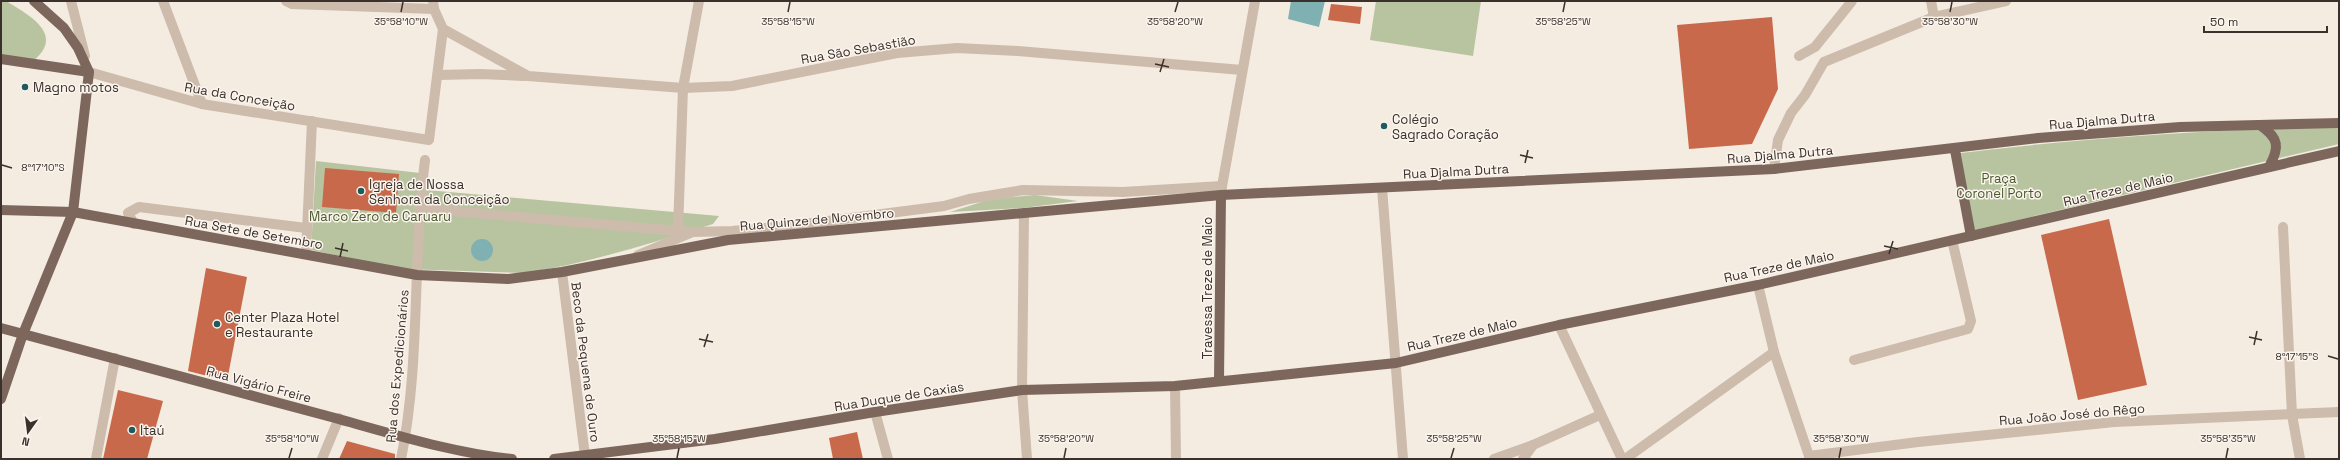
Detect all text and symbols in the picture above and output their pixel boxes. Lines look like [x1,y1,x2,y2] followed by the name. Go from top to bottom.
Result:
[2204,8,2327,34] scale bar
[2210,14,2238,30] text: 50 m
[374,15,428,28] text: 35°58'10"W
[761,15,815,28] text: 35°58'15"W
[1147,15,1203,28] text: 35°58'20"W
[1535,15,1591,28] text: 35°58'25"W
[1922,15,1978,28] text: 35°58'30"W
[799,31,917,68] street label: Rua São Sebastião
[183,78,297,115] street label: Rua da Conceição
[33,79,119,96] place label: Magno motos
[20,82,30,92] marker: Magno motos
[2048,107,2156,134] street label: Rua Djalma Dutra
[1392,111,1499,143] place label: Colégio Sagrado Coração
[1379,121,1389,131] marker: Colégio Sagrado Coração
[1726,141,1834,168] street label: Rua Djalma Dutra
[1403,160,1510,183] street label: Rua Djalma Dutra
[21,161,65,174] text: 8°17'10"S
[2061,169,2175,210] street label: Rua Treze de Maio
[1956,170,2042,202] park label: Praça Coronel Porto
[369,176,509,208] place label: Igreja de Nossa Senhora da Conceição
[356,186,366,196] marker: Igreja de Nossa Senhora da Conceição
[739,204,895,235] street label: Rua Quinze de Novembro
[309,208,451,225] park label: Marco Zero de Caruaru
[184,212,324,253] street label: Rua Sete de Setembro
[1199,217,1216,359] street label: Travessa Treze de Maio
[1722,246,1836,286] street label: Rua Treze de Maio
[567,281,604,443] street label: Beco da Pequena de Ouro
[382,289,413,443] street label: Rua dos Expedicionários
[225,309,339,341] place label: Center Plaza Hotel e Restaurante
[1405,314,1519,355] street label: Rua Treze de Maio
[212,319,222,329] marker: Center Plaza Hotel e Restaurante
[2276,350,2318,363] text: 8°17'15"S
[204,362,313,407] street label: Rua Vigário Freire
[833,378,965,415] street label: Rua Duque de Caxias
[1998,400,2146,429] street label: Rua João José do Rêgo
[8,412,48,452] north arrow
[140,422,164,439] place label: Itaú
[127,425,137,435] marker: Itaú
[265,432,319,445] text: 35°58'10"W
[652,432,706,445] text: 35°58'15"W
[1038,432,1094,445] text: 35°58'20"W
[1426,432,1482,445] text: 35°58'25"W
[1813,432,1869,445] text: 35°58'30"W
[2200,432,2256,445] text: 35°58'35"W
[20,434,31,449] text: N

